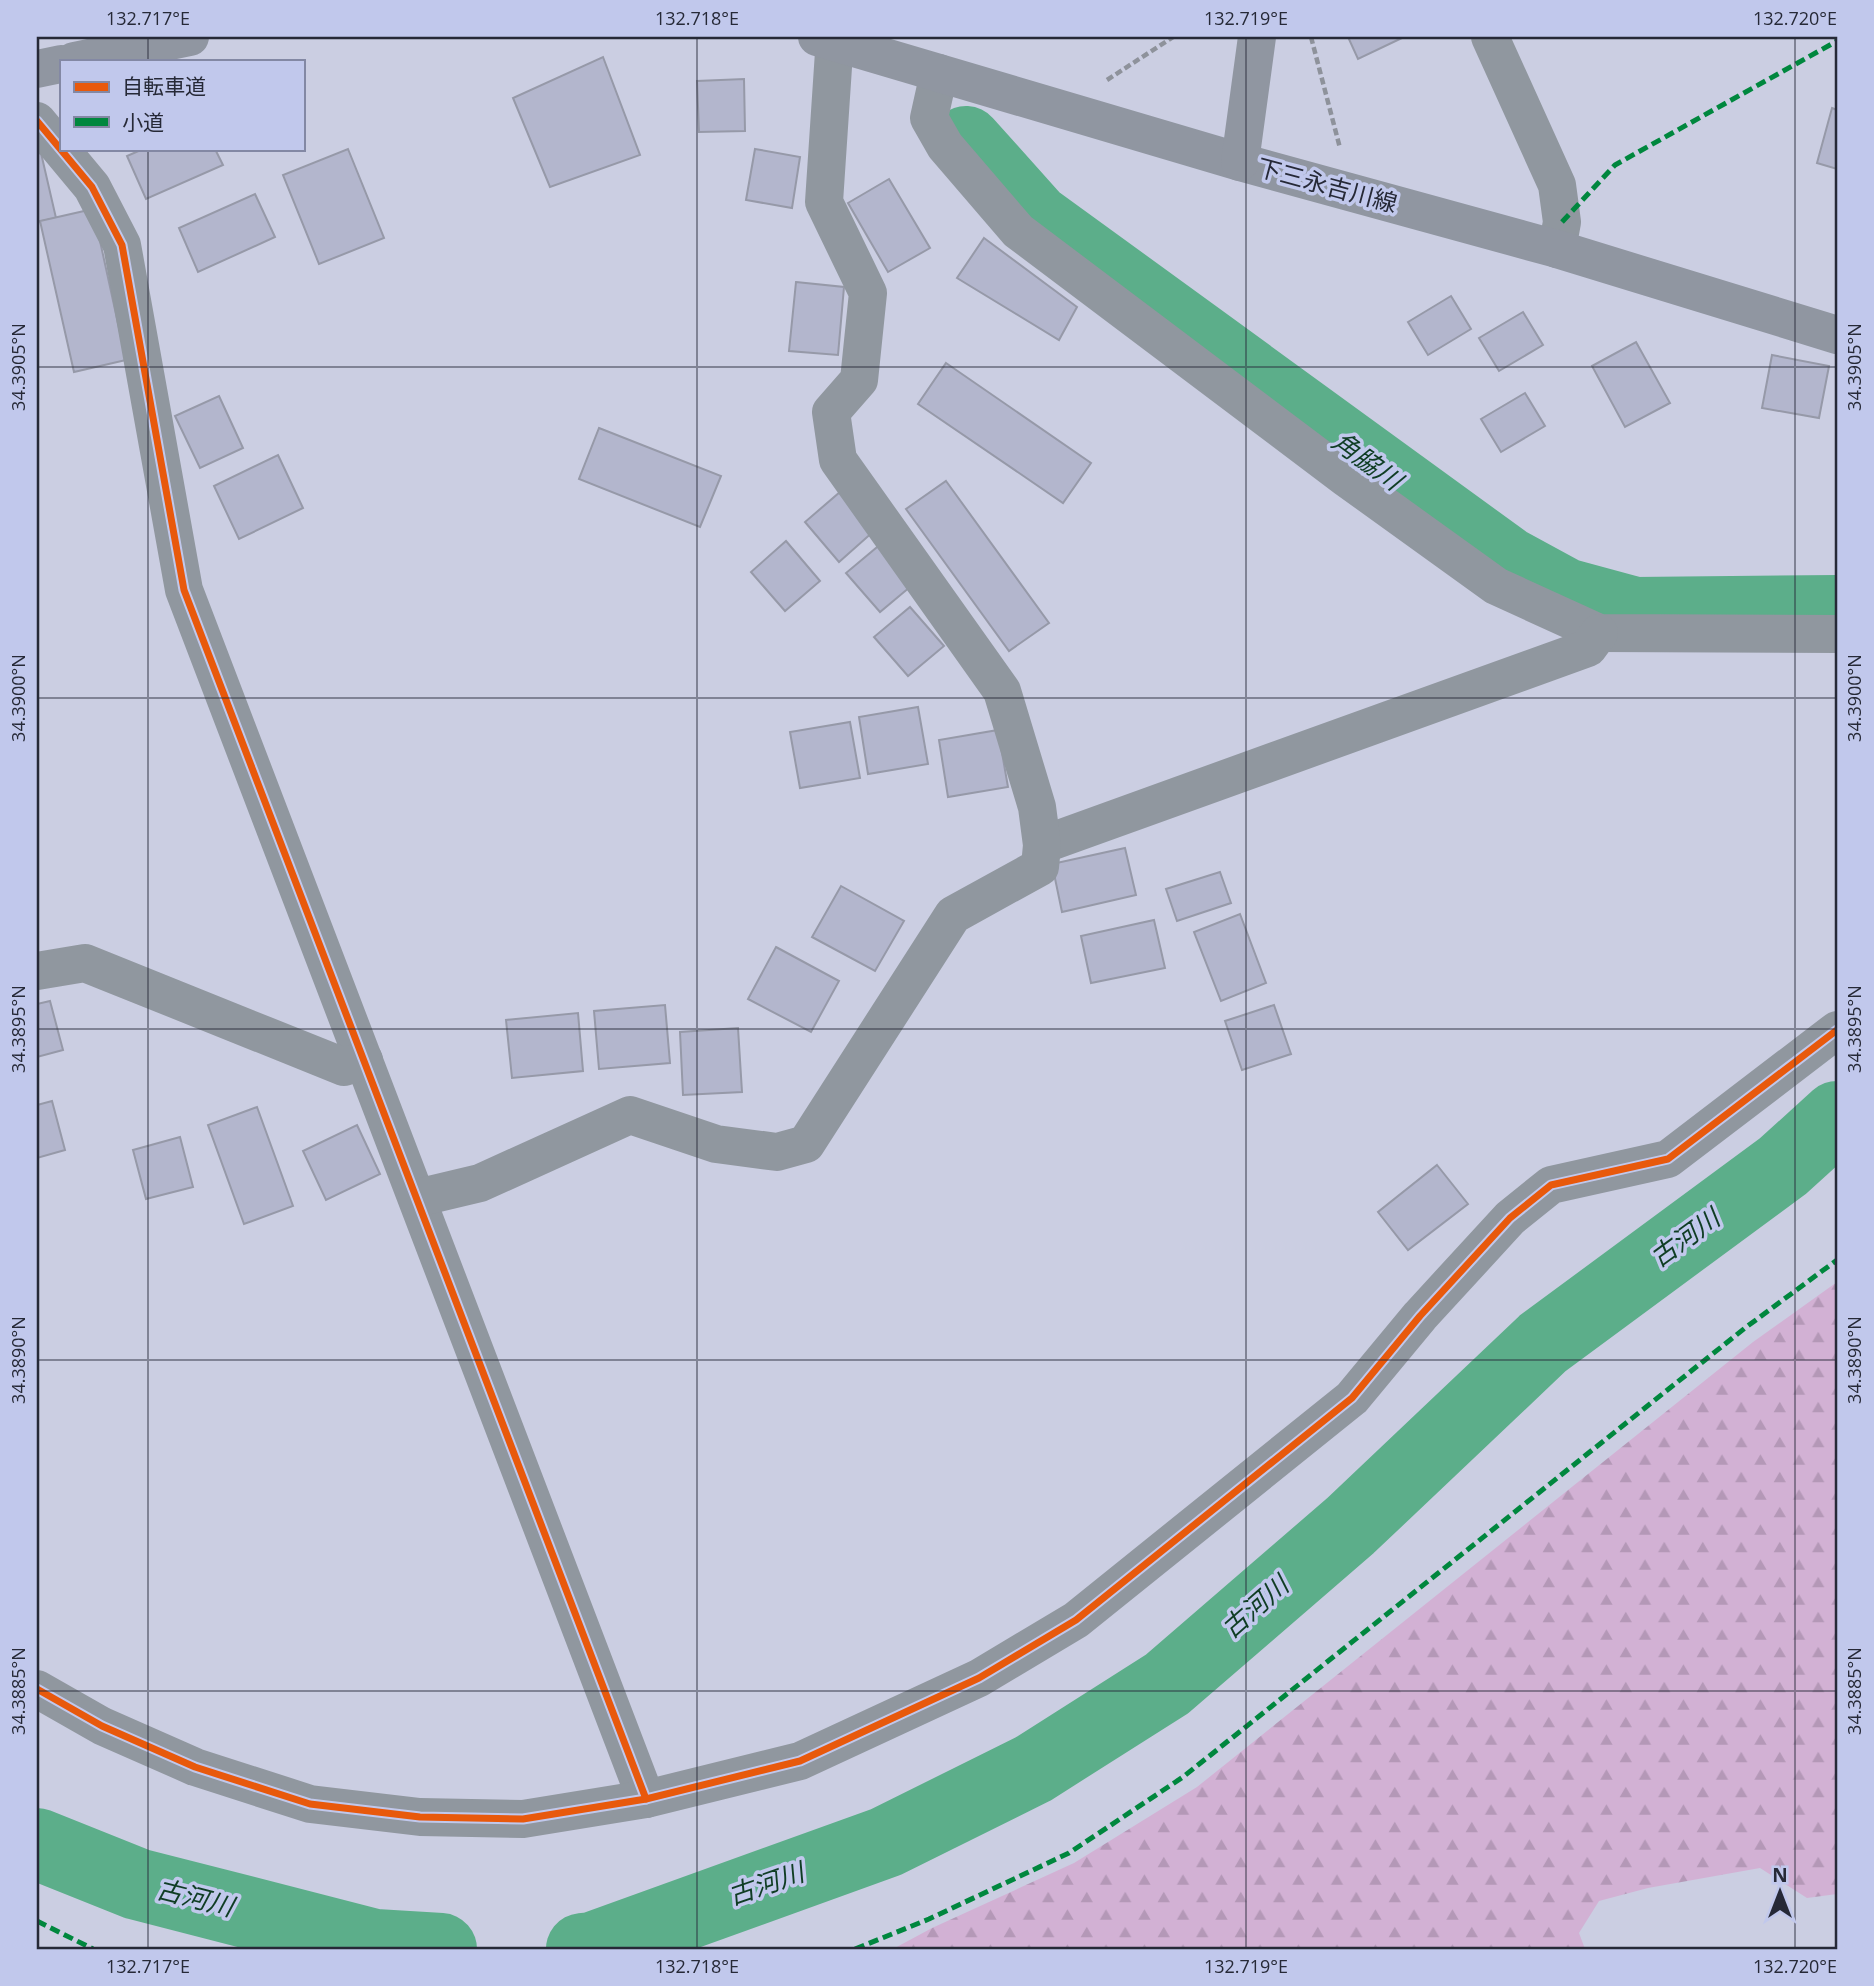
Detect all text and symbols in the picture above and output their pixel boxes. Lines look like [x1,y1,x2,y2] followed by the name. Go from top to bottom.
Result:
[106,6,190,30] text: 132.717°E
[655,6,739,30] text: 132.718°E
[1204,6,1288,30] text: 132.719°E
[1753,6,1837,30] text: 132.720°E
[60,60,304,150] legend
[122,72,206,100] text: 自転車道
[122,108,164,136] text: 小道
[1254,150,1401,219] street label: 下三永吉川線
[6,323,30,411] text: 34.3905°N
[1842,323,1866,411] text: 34.3905°N
[1325,423,1412,499] water label: 角脇川
[6,654,30,742] text: 34.3900°N
[1842,654,1866,742] text: 34.3900°N
[6,985,30,1073] text: 34.3895°N
[1842,985,1866,1073] text: 34.3895°N
[1642,1198,1729,1275] water label: 古河川
[6,1316,30,1404] text: 34.3890°N
[1842,1316,1866,1404] text: 34.3890°N
[1213,1565,1298,1645] water label: 古河川
[6,1647,30,1735] text: 34.3885°N
[1842,1647,1866,1735] text: 34.3885°N
[723,1852,811,1913] water label: 古河川
[1744,1856,1814,1926] north arrow
[1772,1862,1788,1888] text: N
[153,1870,240,1925] water label: 古河川
[106,1954,190,1978] text: 132.717°E
[655,1954,739,1978] text: 132.718°E
[1204,1954,1288,1978] text: 132.719°E
[1753,1954,1837,1978] text: 132.720°E

